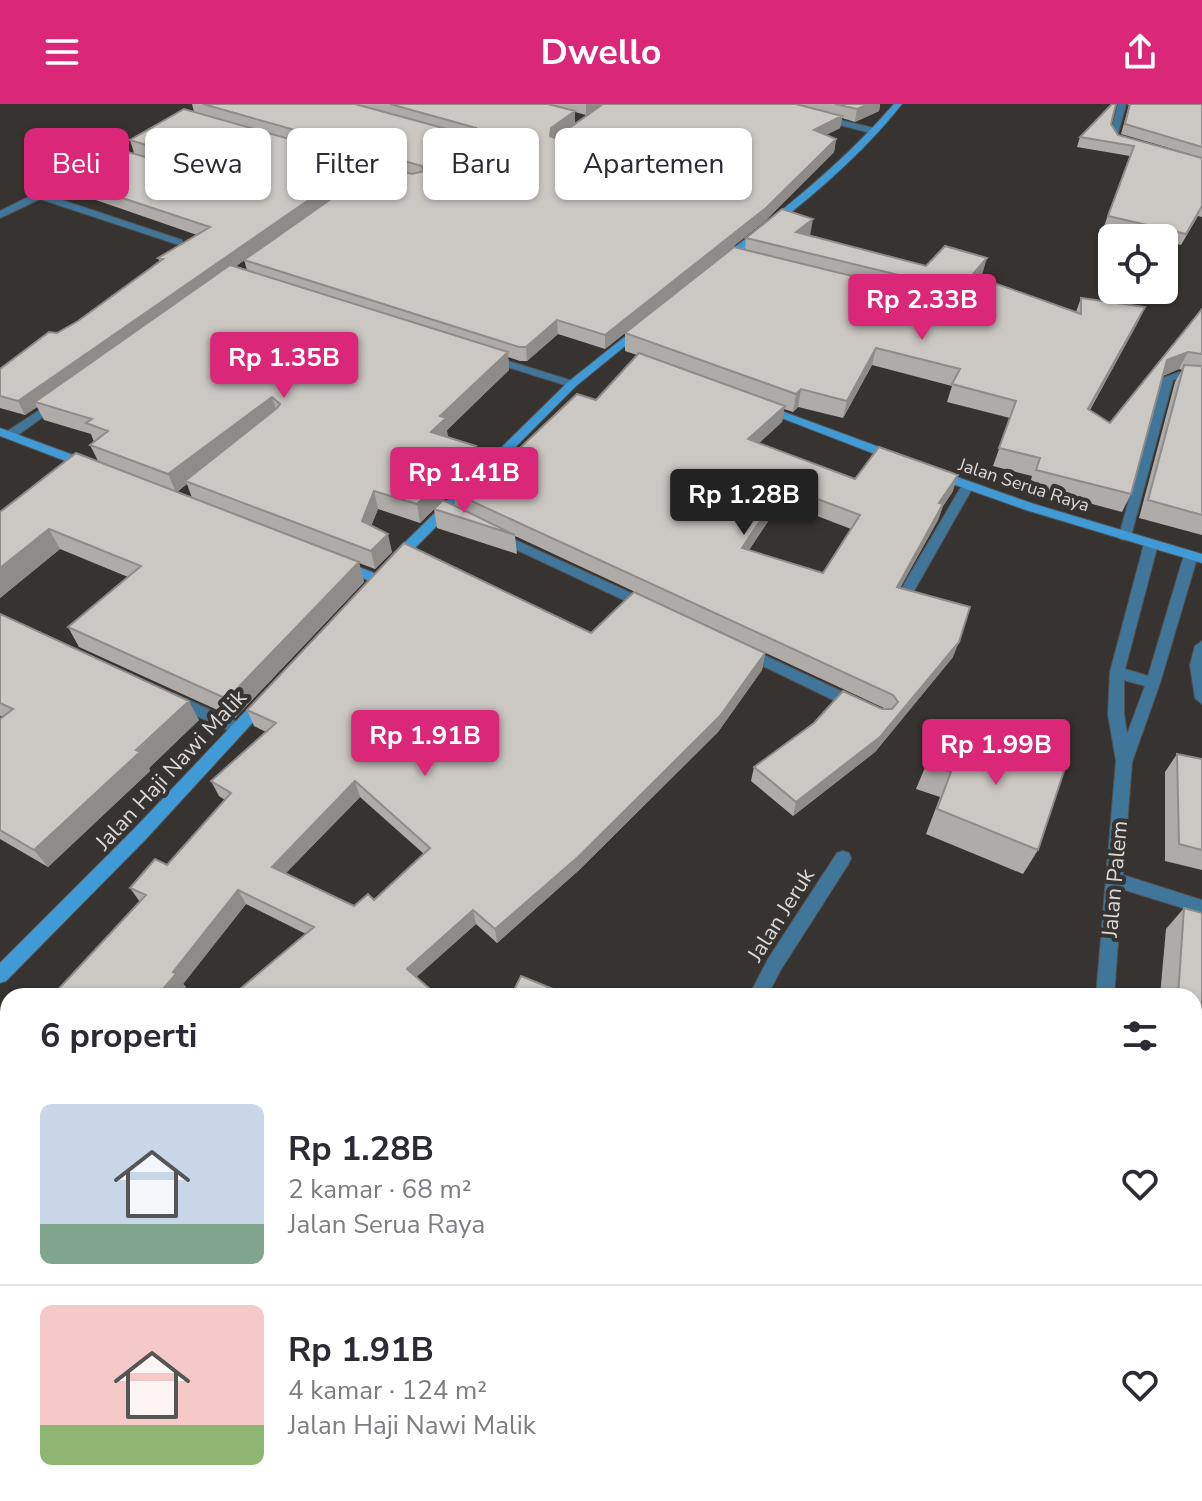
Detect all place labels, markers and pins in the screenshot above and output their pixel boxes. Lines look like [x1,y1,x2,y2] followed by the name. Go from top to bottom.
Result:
[839,274,1005,342] pin: Rp 2.33B
[201,332,367,400] pin: Rp 1.35B
[381,447,547,515] pin: Rp 1.41B
[661,469,827,537] pin: Rp 1.28B
[342,710,508,778] pin: Rp 1.91B
[913,719,1079,787] pin: Rp 1.99B

